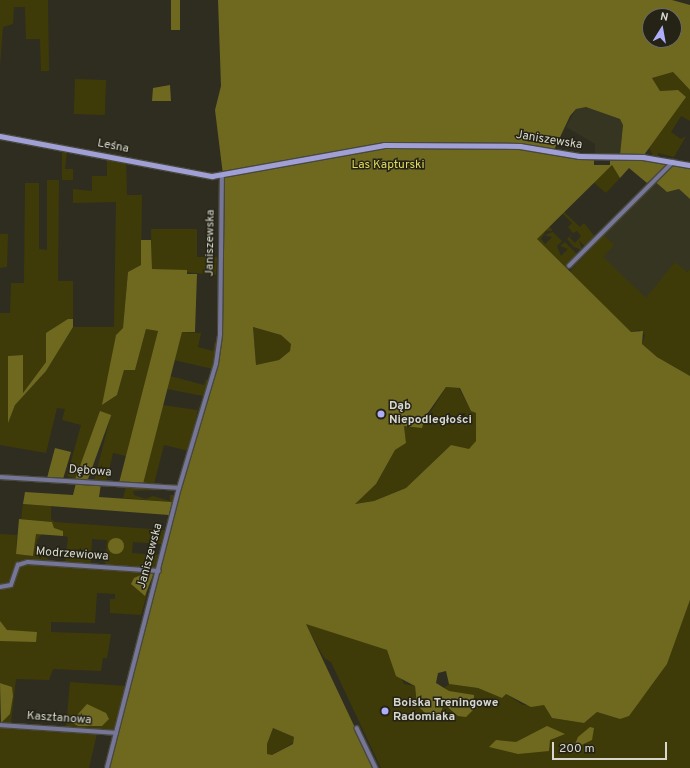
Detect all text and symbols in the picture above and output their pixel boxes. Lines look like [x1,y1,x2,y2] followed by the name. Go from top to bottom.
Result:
[642,8,682,48] north arrow
[659,10,669,25] text: N
[515,129,583,153] street label: Janiszewska
[96,137,130,157] street label: Leśna
[351,159,425,173] park label: Las Kapturski
[203,209,219,277] street label: Janiszewska
[389,400,472,428] place label: Dąb Niepodległości
[376,409,386,419] marker: Dąb Niepodległości
[68,463,112,481] street label: Dębowa
[135,522,167,590] street label: Janiszewska
[35,545,109,565] street label: Modrzewiowa
[393,697,498,725] place label: Boiska Treningowe Radomiaka
[380,706,390,716] marker: Boiska Treningowe Radomiaka
[26,710,92,728] street label: Kasztanowa
[554,734,669,760] scale bar
[559,741,595,757] text: 200 m

